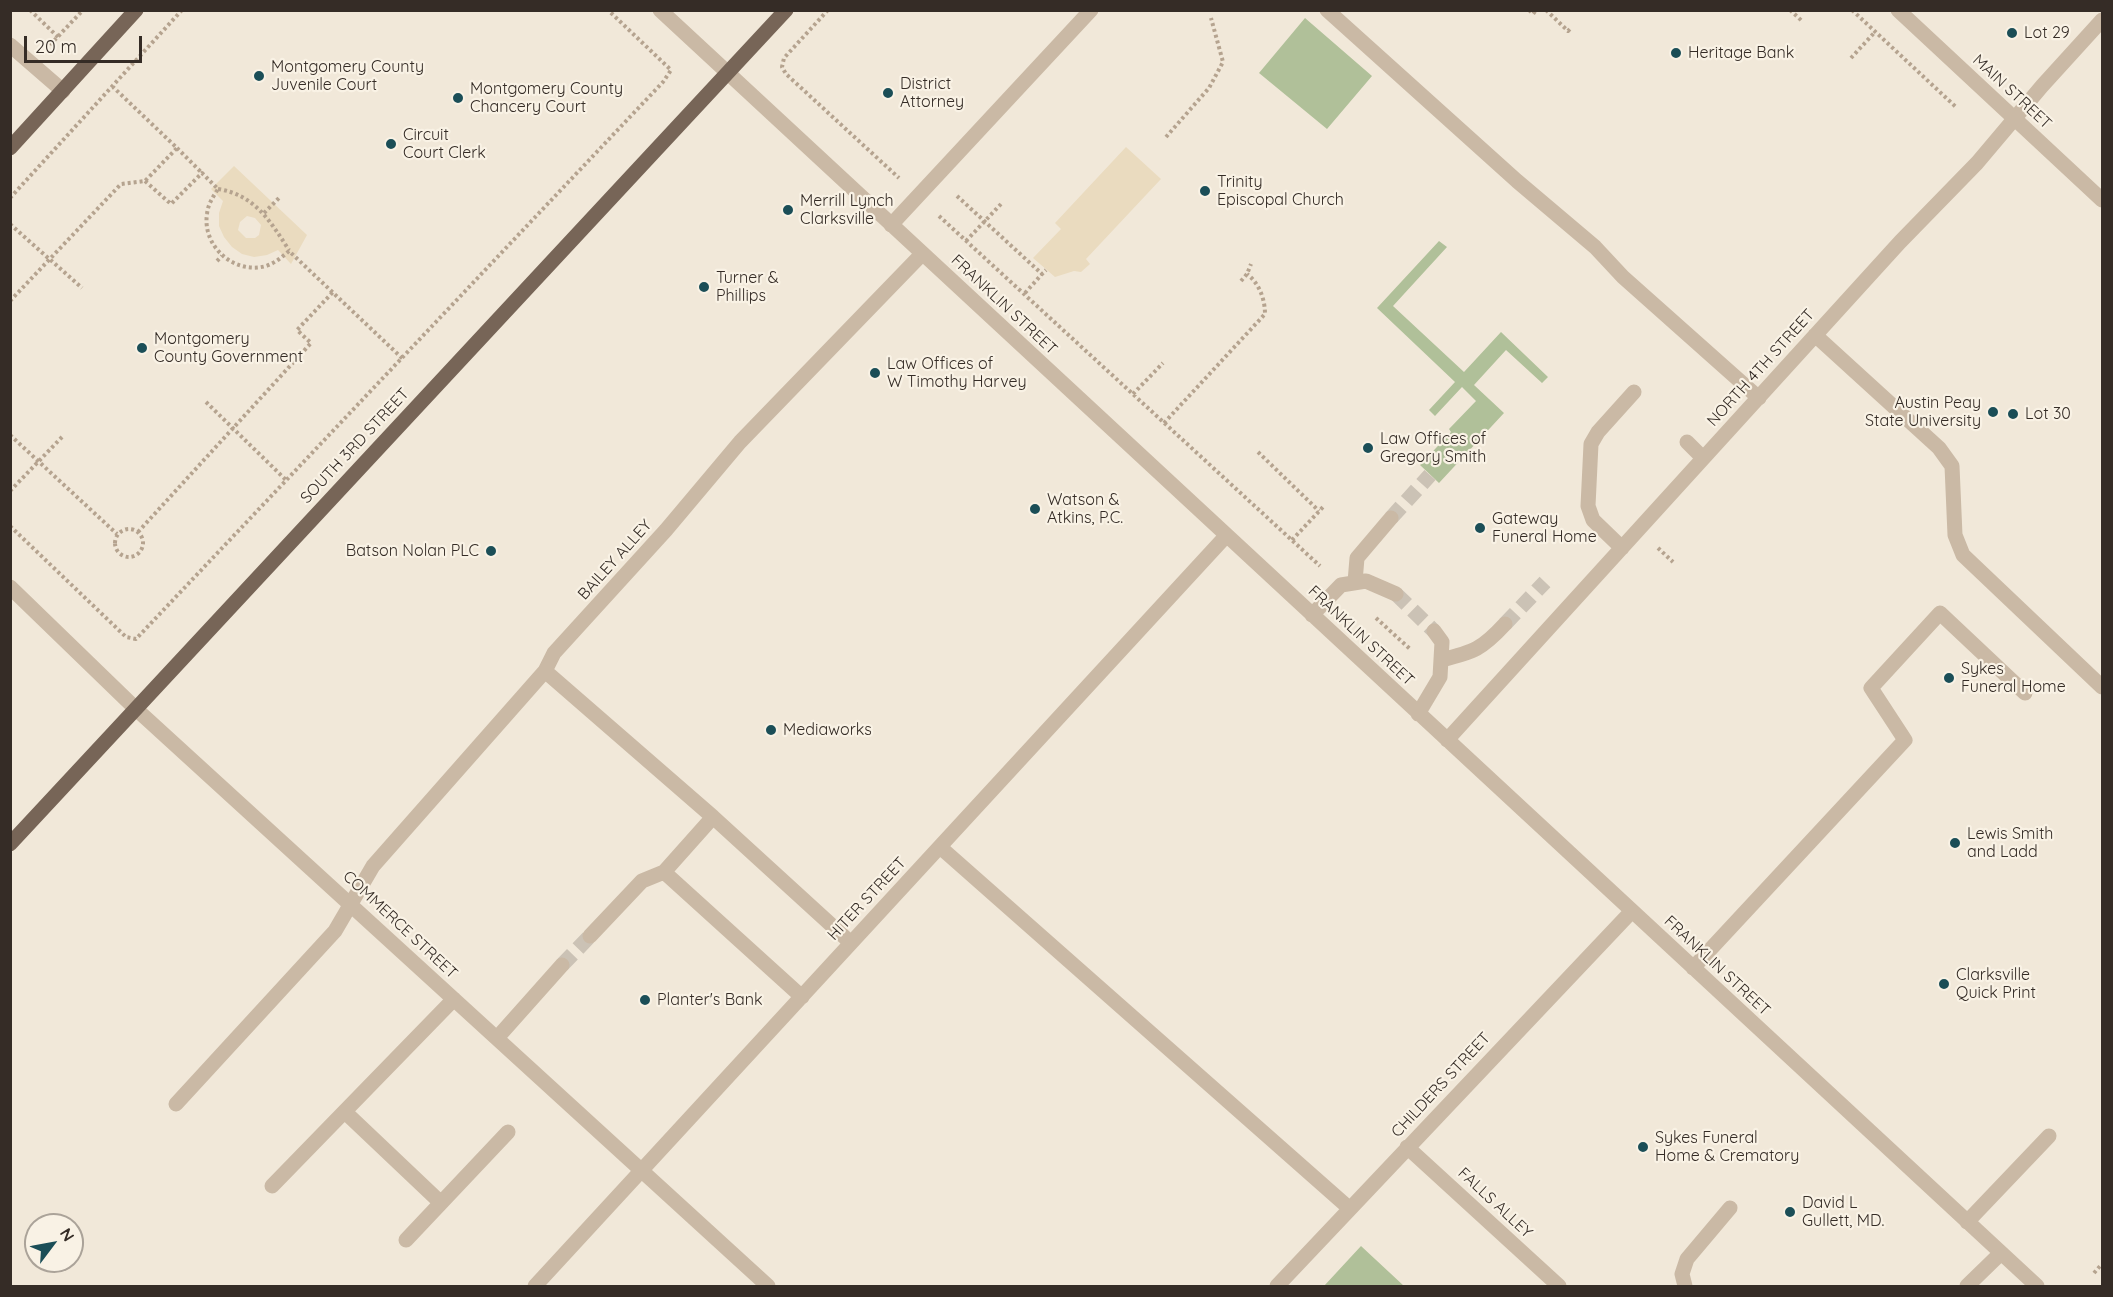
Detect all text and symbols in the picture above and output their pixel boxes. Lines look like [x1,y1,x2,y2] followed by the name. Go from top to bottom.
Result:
[2024,23,2070,43] place label: Lot 29
[27,24,146,62] scale bar
[2005,26,2019,40] marker: Lot 29
[35,35,77,58] text: 20 m
[1688,43,1794,63] place label: Heritage Bank
[1669,46,1683,60] marker: Heritage Bank
[1969,51,2055,133] street label: MAIN STREET
[271,57,424,95] place label: Montgomery County Juvenile Court
[252,69,266,83] marker: Montgomery County Juvenile Court
[900,74,964,112] place label: District Attorney
[470,79,623,117] place label: Montgomery County Chancery Court
[881,86,895,100] marker: District Attorney
[451,91,465,105] marker: Montgomery County Chancery Court
[403,125,486,163] place label: Circuit Court Clerk
[384,137,398,151] marker: Circuit Court Clerk
[1217,172,1344,210] place label: Trinity Episcopal Church
[1198,184,1212,198] marker: Trinity Episcopal Church
[800,191,894,229] place label: Merrill Lynch Clarksville
[781,203,795,217] marker: Merrill Lynch Clarksville
[947,251,1061,359] street label: FRANKLIN STREET
[716,268,779,306] place label: Turner & Phillips
[697,280,711,294] marker: Turner & Phillips
[1703,305,1819,431] street label: NORTH 4TH STREET
[154,329,303,367] place label: Montgomery County Government
[135,341,149,355] marker: Montgomery County Government
[887,354,1027,392] place label: Law Offices of W Timothy Harvey
[868,366,882,380] marker: Law Offices of W Timothy Harvey
[297,384,413,508] street label: SOUTH 3RD STREET
[1865,393,1981,431] place label: Austin Peay State University
[2025,404,2071,424] place label: Lot 30
[1986,405,2000,419] marker: Austin Peay State University
[2006,407,2020,421] marker: Lot 30
[1380,429,1486,467] place label: Law Offices of Gregory Smith
[1361,441,1375,455] marker: Law Offices of Gregory Smith
[1047,490,1123,528] place label: Watson & Atkins, P.C.
[1028,502,1042,516] marker: Watson & Atkins, P.C.
[1492,509,1597,547] place label: Gateway Funeral Home
[574,516,656,604] street label: BAILEY ALLEY
[1473,521,1487,535] marker: Gateway Funeral Home
[346,541,479,561] place label: Batson Nolan PLC
[484,544,498,558] marker: Batson Nolan PLC
[1304,582,1418,690] street label: FRANKLIN STREET
[1961,659,2066,697] place label: Sykes Funeral Home
[1942,671,1956,685] marker: Sykes Funeral Home
[783,720,872,740] place label: Mediaworks
[764,723,778,737] marker: Mediaworks
[1967,824,2053,862] place label: Lewis Smith and Ladd
[1948,836,1962,850] marker: Lewis Smith and Ladd
[824,853,910,945] street label: HITER STREET
[339,867,461,983] street label: COMMERCE STREET
[1660,912,1774,1020] street label: FRANKLIN STREET
[1956,965,2036,1003] place label: Clarksville Quick Print
[1937,977,1951,991] marker: Clarksville Quick Print
[657,990,763,1010] place label: Planter's Bank
[638,993,652,1007] marker: Planter's Bank
[1387,1029,1495,1141] street label: CHILDERS STREET
[1655,1128,1799,1166] place label: Sykes Funeral Home & Crematory
[1636,1140,1650,1154] marker: Sykes Funeral Home & Crematory
[1454,1164,1536,1242] street label: FALLS ALLEY
[1802,1193,1884,1231] place label: David L Gullett, MD.
[1783,1205,1797,1219] marker: David L Gullett, MD.
[24,1213,84,1273] north arrow
[56,1224,79,1245] text: N

